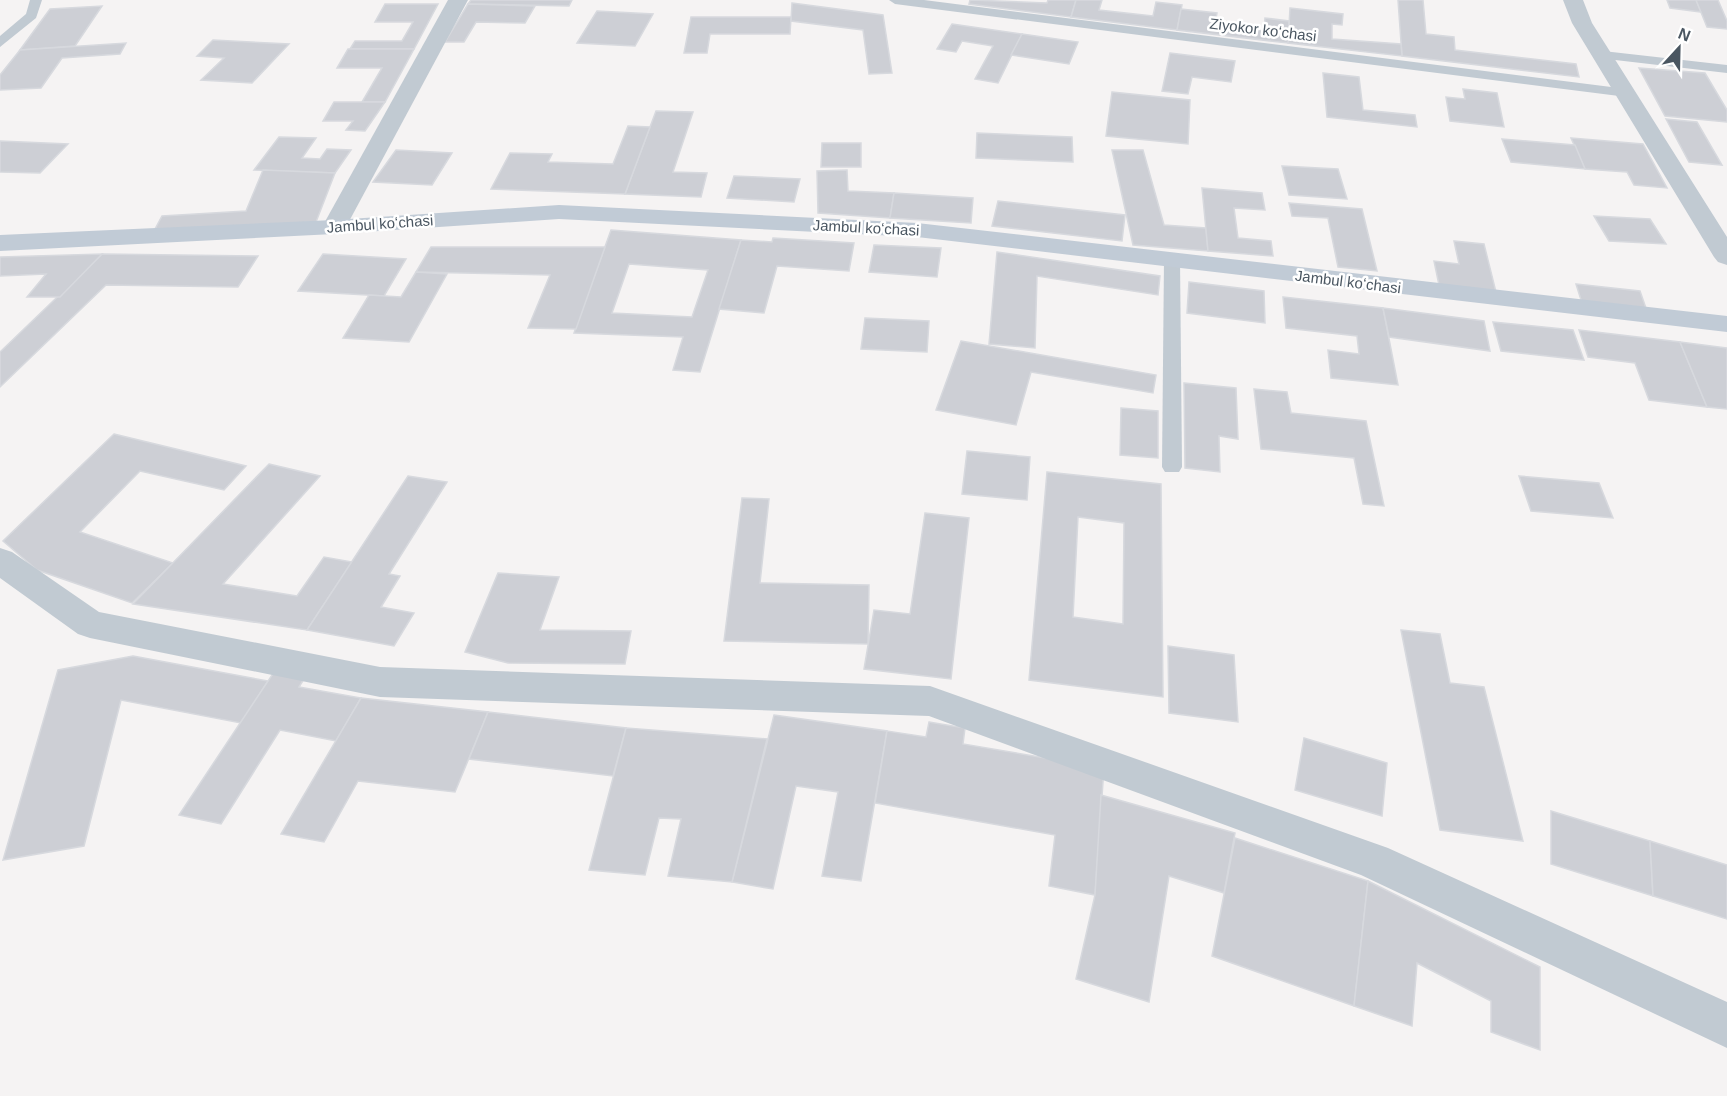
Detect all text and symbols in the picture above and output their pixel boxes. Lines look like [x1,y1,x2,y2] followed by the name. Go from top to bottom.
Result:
[1209,15,1317,44] street label: Ziyokor koʻchasi
[1649,18,1709,78] north arrow
[1676,25,1693,45] text: N
[326,211,434,236] street label: Jambul koʻchasi
[812,216,920,239] street label: Jambul koʻchasi
[1294,267,1402,296] street label: Jambul koʻchasi

